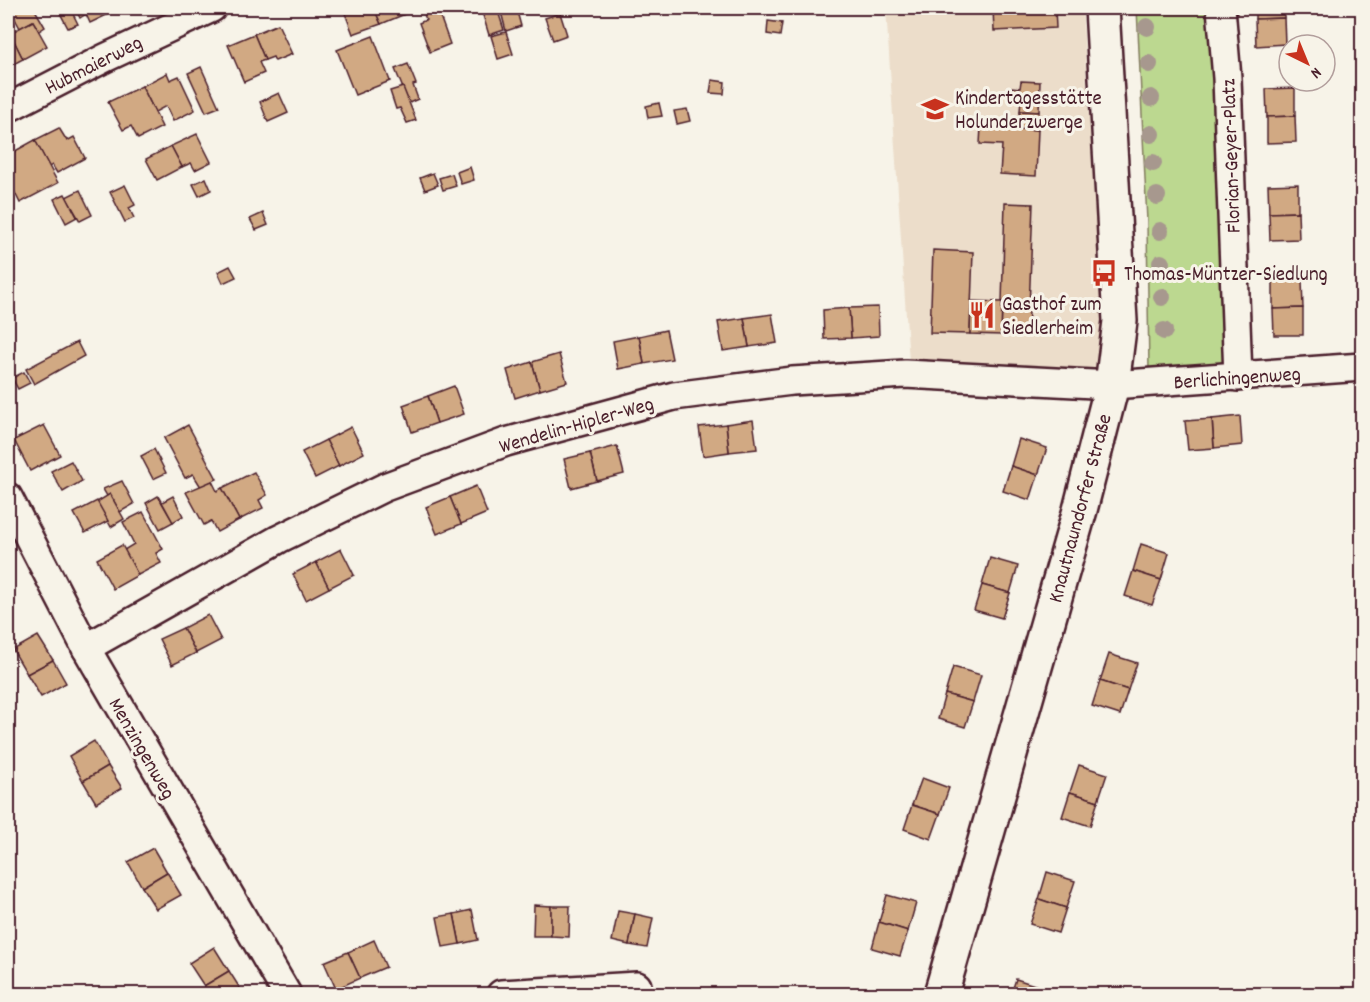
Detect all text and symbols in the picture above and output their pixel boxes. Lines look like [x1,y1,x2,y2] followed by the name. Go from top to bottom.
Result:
[40,29,148,104] street label: Hubmaierweg
[1277,33,1337,93] north arrow
[1305,61,1326,83] text: N
[1215,78,1251,234] street label: Florian-Geyer-Platz
[955,85,1102,139] place label: Kindertagesstätte Holunderzwerge
[920,94,950,124] school or university icon: Kindertagesstätte Holunderzwerge
[1089,258,1119,288] bus stop icon: Thomas-Müntzer-Siedlung
[1124,261,1328,291] place label: Thomas-Müntzer-Siedlung
[1002,291,1102,345] place label: Gasthof zum Siedlerheim
[967,300,997,330] restaurant icon: Gasthof zum Siedlerheim
[1173,361,1302,399] street label: Berlichingenweg
[496,390,658,463] street label: Wendelin-Hipler-Weg
[1042,411,1122,607] street label: Knautnaundorfer Straße
[99,693,182,806] street label: Menzingenweg

